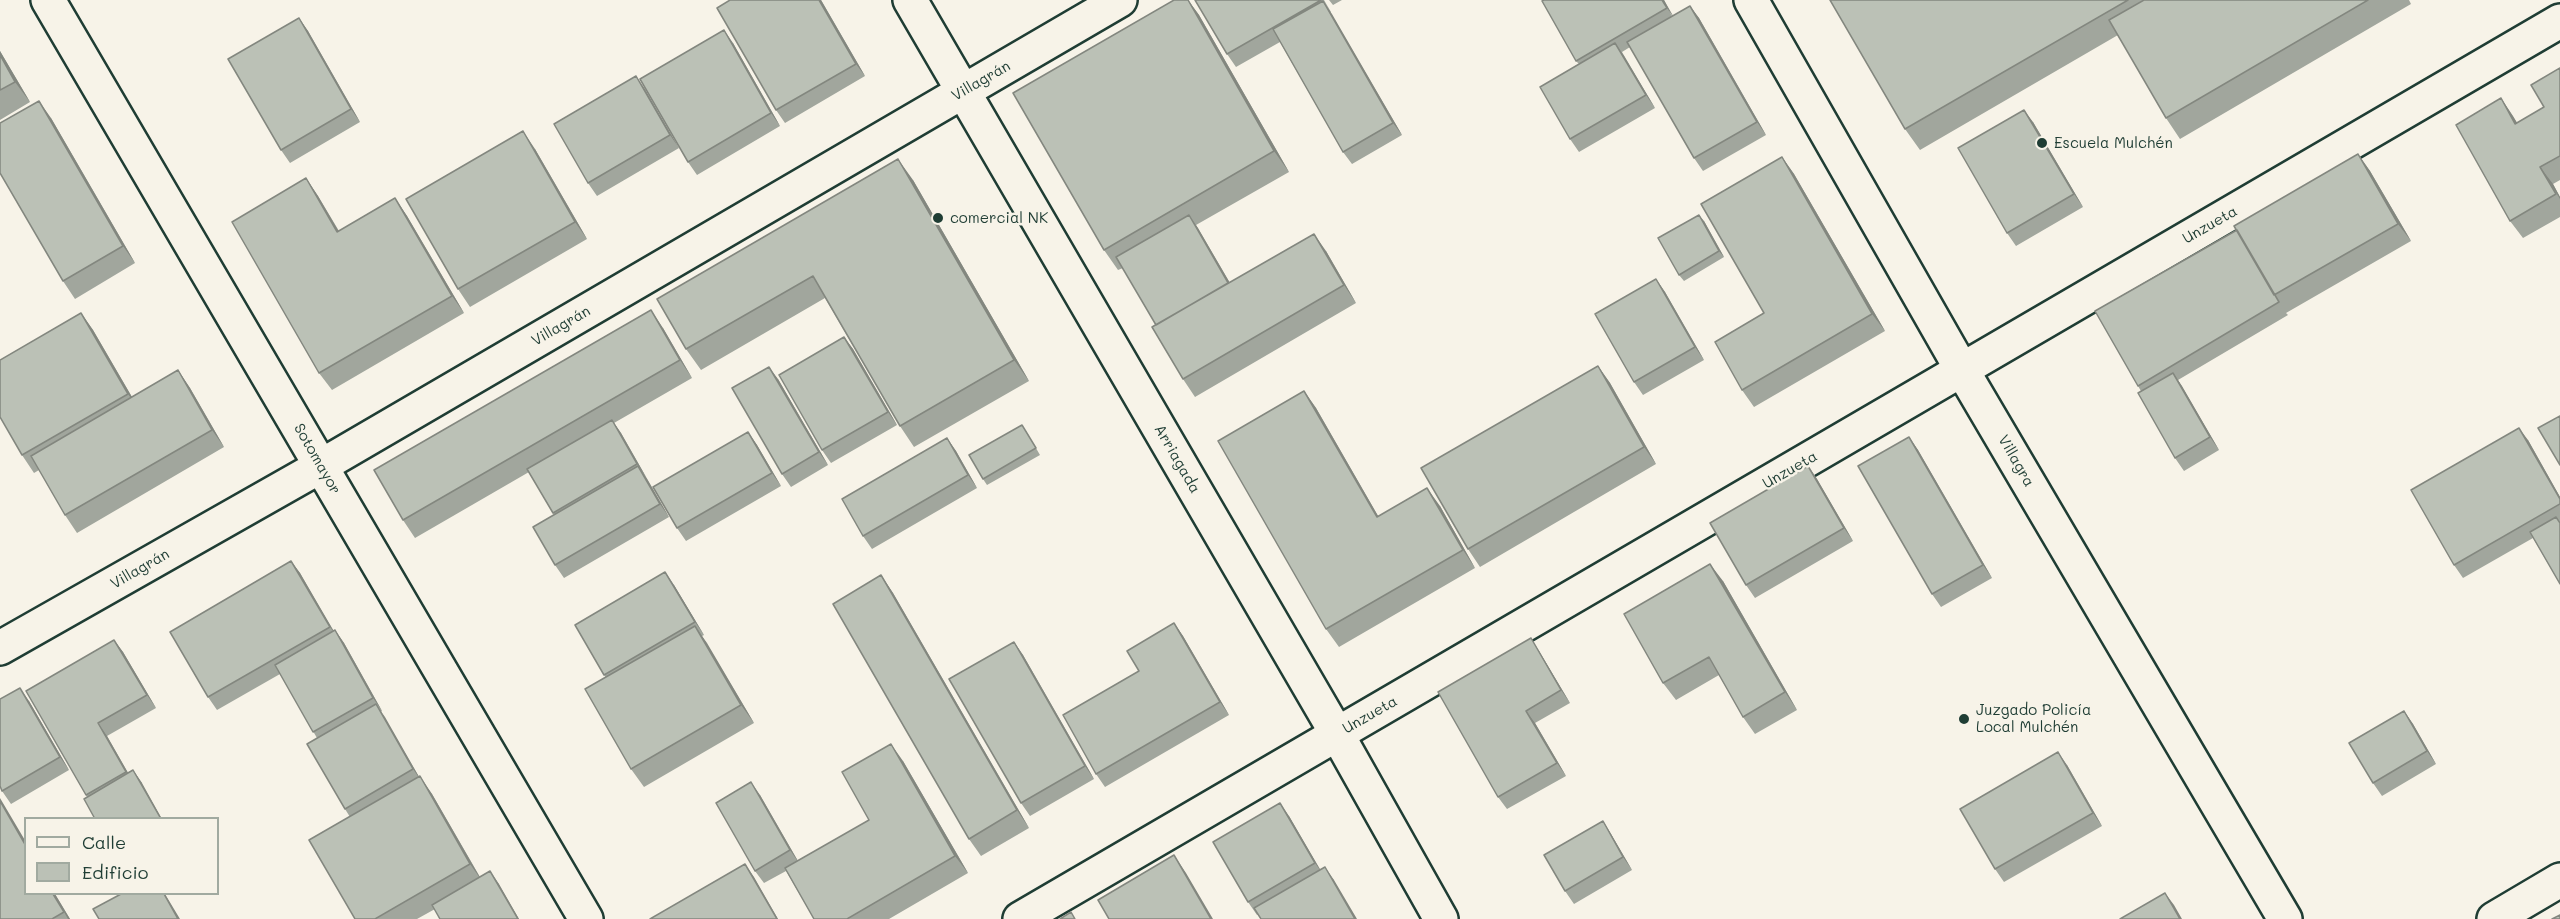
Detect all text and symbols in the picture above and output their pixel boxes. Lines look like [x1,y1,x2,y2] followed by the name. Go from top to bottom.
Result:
[948,57,1014,105] street label: Villagrán
[2054,134,2173,152] place label: Escuela Mulchén
[2035,136,2049,150] marker: Escuela Mulchén
[2179,202,2241,248] street label: Unzueta
[950,209,1048,227] place label: comercial NK
[931,211,945,225] marker: comercial NK
[528,302,594,350] street label: Villagrán
[290,421,344,497] street label: Sotomayor
[1150,421,1204,497] street label: Arriagada
[1994,432,2038,490] street label: Villagra
[1759,447,1821,493] street label: Unzueta
[107,545,173,593] street label: Villagrán
[1339,692,1401,738] street label: Unzueta
[1976,701,2091,736] place label: Juzgado Policía Local Mulchén
[1957,712,1971,726] marker: Juzgado Policía Local Mulchén
[24,817,219,895] legend
[82,830,126,854] text: Calle
[82,860,149,884] text: Edificio

